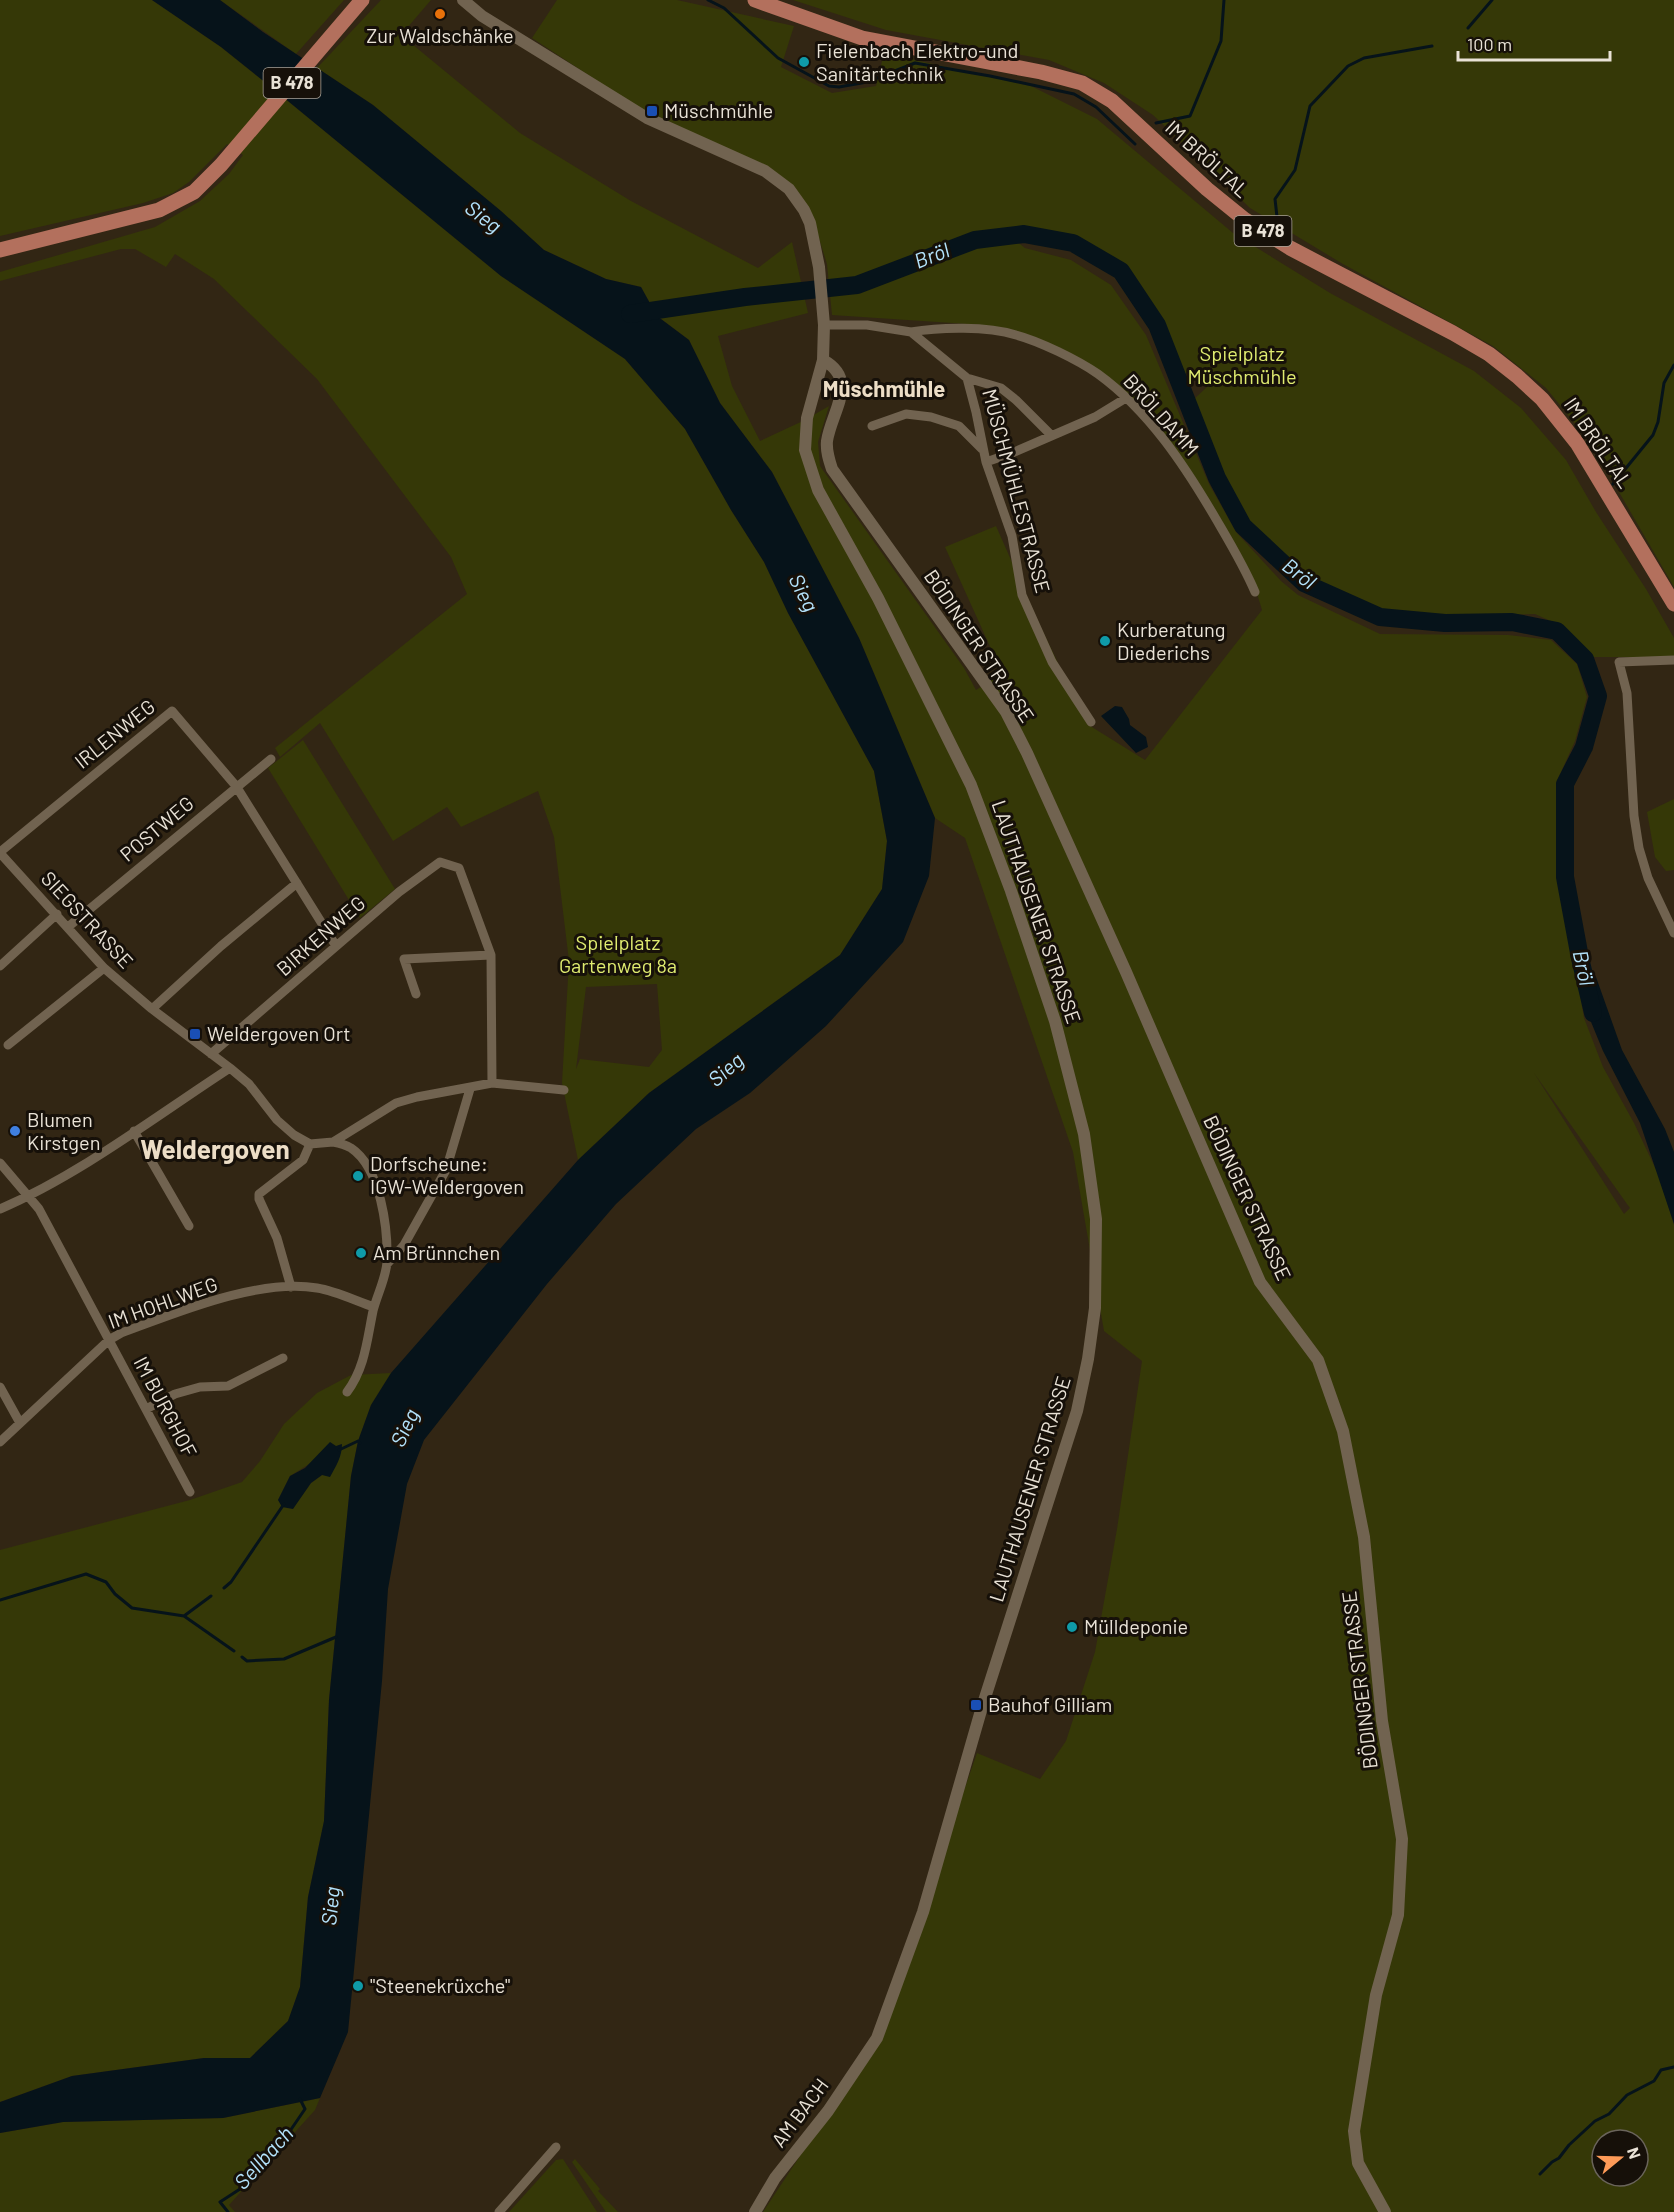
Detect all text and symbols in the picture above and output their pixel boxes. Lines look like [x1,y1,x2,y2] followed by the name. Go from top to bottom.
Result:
[433,7,447,21] marker: Zur Waldschänke
[366,23,514,47] place label: Zur Waldschänke
[1458,24,1610,62] scale bar
[1467,33,1512,55] text: 100 m
[816,38,1018,85] place label: Fielenbach Elektro-und Sanitärtechnik
[797,55,811,69] marker: Fielenbach Elektro-und Sanitärtechnik
[264,68,320,98] road number: B 478
[664,98,773,122] place label: Müschmühle
[645,104,659,118] marker: Müschmühle
[1161,115,1254,202] street label: IM BRÖLTAL
[461,194,507,238] water label: Sieg
[1234,216,1292,246] road number: B 478
[910,236,953,273] water label: Bröl
[1187,341,1297,388] park label: Spielplatz Müschmühle
[1119,369,1205,460] street label: BRÖLDAMM
[823,375,945,401] district label: Müschmühle
[978,386,1056,595] street label: MÜSCHMÜHLESTRASSE
[1560,393,1638,492] street label: IM BRÖLTAL
[1278,552,1322,594] water label: Bröl
[920,564,1040,726] street label: BÖDINGER STRASSE
[784,569,824,615] water label: Sieg
[1117,617,1226,664] place label: Kurberatung Diederichs
[1098,634,1112,648] marker: Kurberatung Diederichs
[69,694,159,773] street label: IRLENWEG
[115,791,198,866] street label: POSTWEG
[987,797,1086,1027] street label: LAUTHAUSENER STRASSE
[37,866,139,973] street label: SIEGSTRASSE
[271,890,370,980] street label: BIRKENWEG
[559,930,677,977] park label: Spielplatz Gartenweg 8a
[1569,948,1600,988] water label: Bröl
[207,1021,351,1045] place label: Weldergoven Ort
[188,1027,202,1041] marker: Weldergoven Ort
[702,1047,748,1091] water label: Sieg
[27,1107,100,1154] place label: Blumen Kirstgen
[1199,1111,1297,1284] street label: BÖDINGER STRASSE
[8,1124,22,1138] marker: Blumen Kirstgen
[140,1133,290,1164] district label: Weldergoven
[370,1151,524,1198] place label: Dorfscheune: IGW-Weldergoven
[351,1169,365,1183] marker: Dorfscheune: IGW-Weldergoven
[373,1240,500,1264] place label: Am Brünnchen
[354,1246,368,1260] marker: Am Brünnchen
[105,1271,221,1333] street label: IM HOHLWEG
[129,1352,202,1461] street label: IM BURGHOF
[983,1373,1075,1604] street label: LAUTHAUSENER STRASSE
[384,1404,423,1450] water label: Sieg
[1336,1590,1382,1770] street label: BÖDINGER STRASSE
[1084,1614,1188,1638] place label: Mülldeponie
[1065,1620,1079,1634] marker: Mülldeponie
[988,1692,1112,1716] place label: Bauhof Gilliam
[969,1698,983,1712] marker: Bauhof Gilliam
[315,1885,344,1926] water label: Sieg
[370,1973,510,1997] place label: "Steenekrüxche"
[351,1979,365,1993] marker: "Steenekrüxche"
[766,2073,833,2151] street label: AM BACH
[228,2120,298,2194] water label: Sellbach
[1590,2128,1650,2188] north arrow
[1624,2145,1645,2161] text: N

